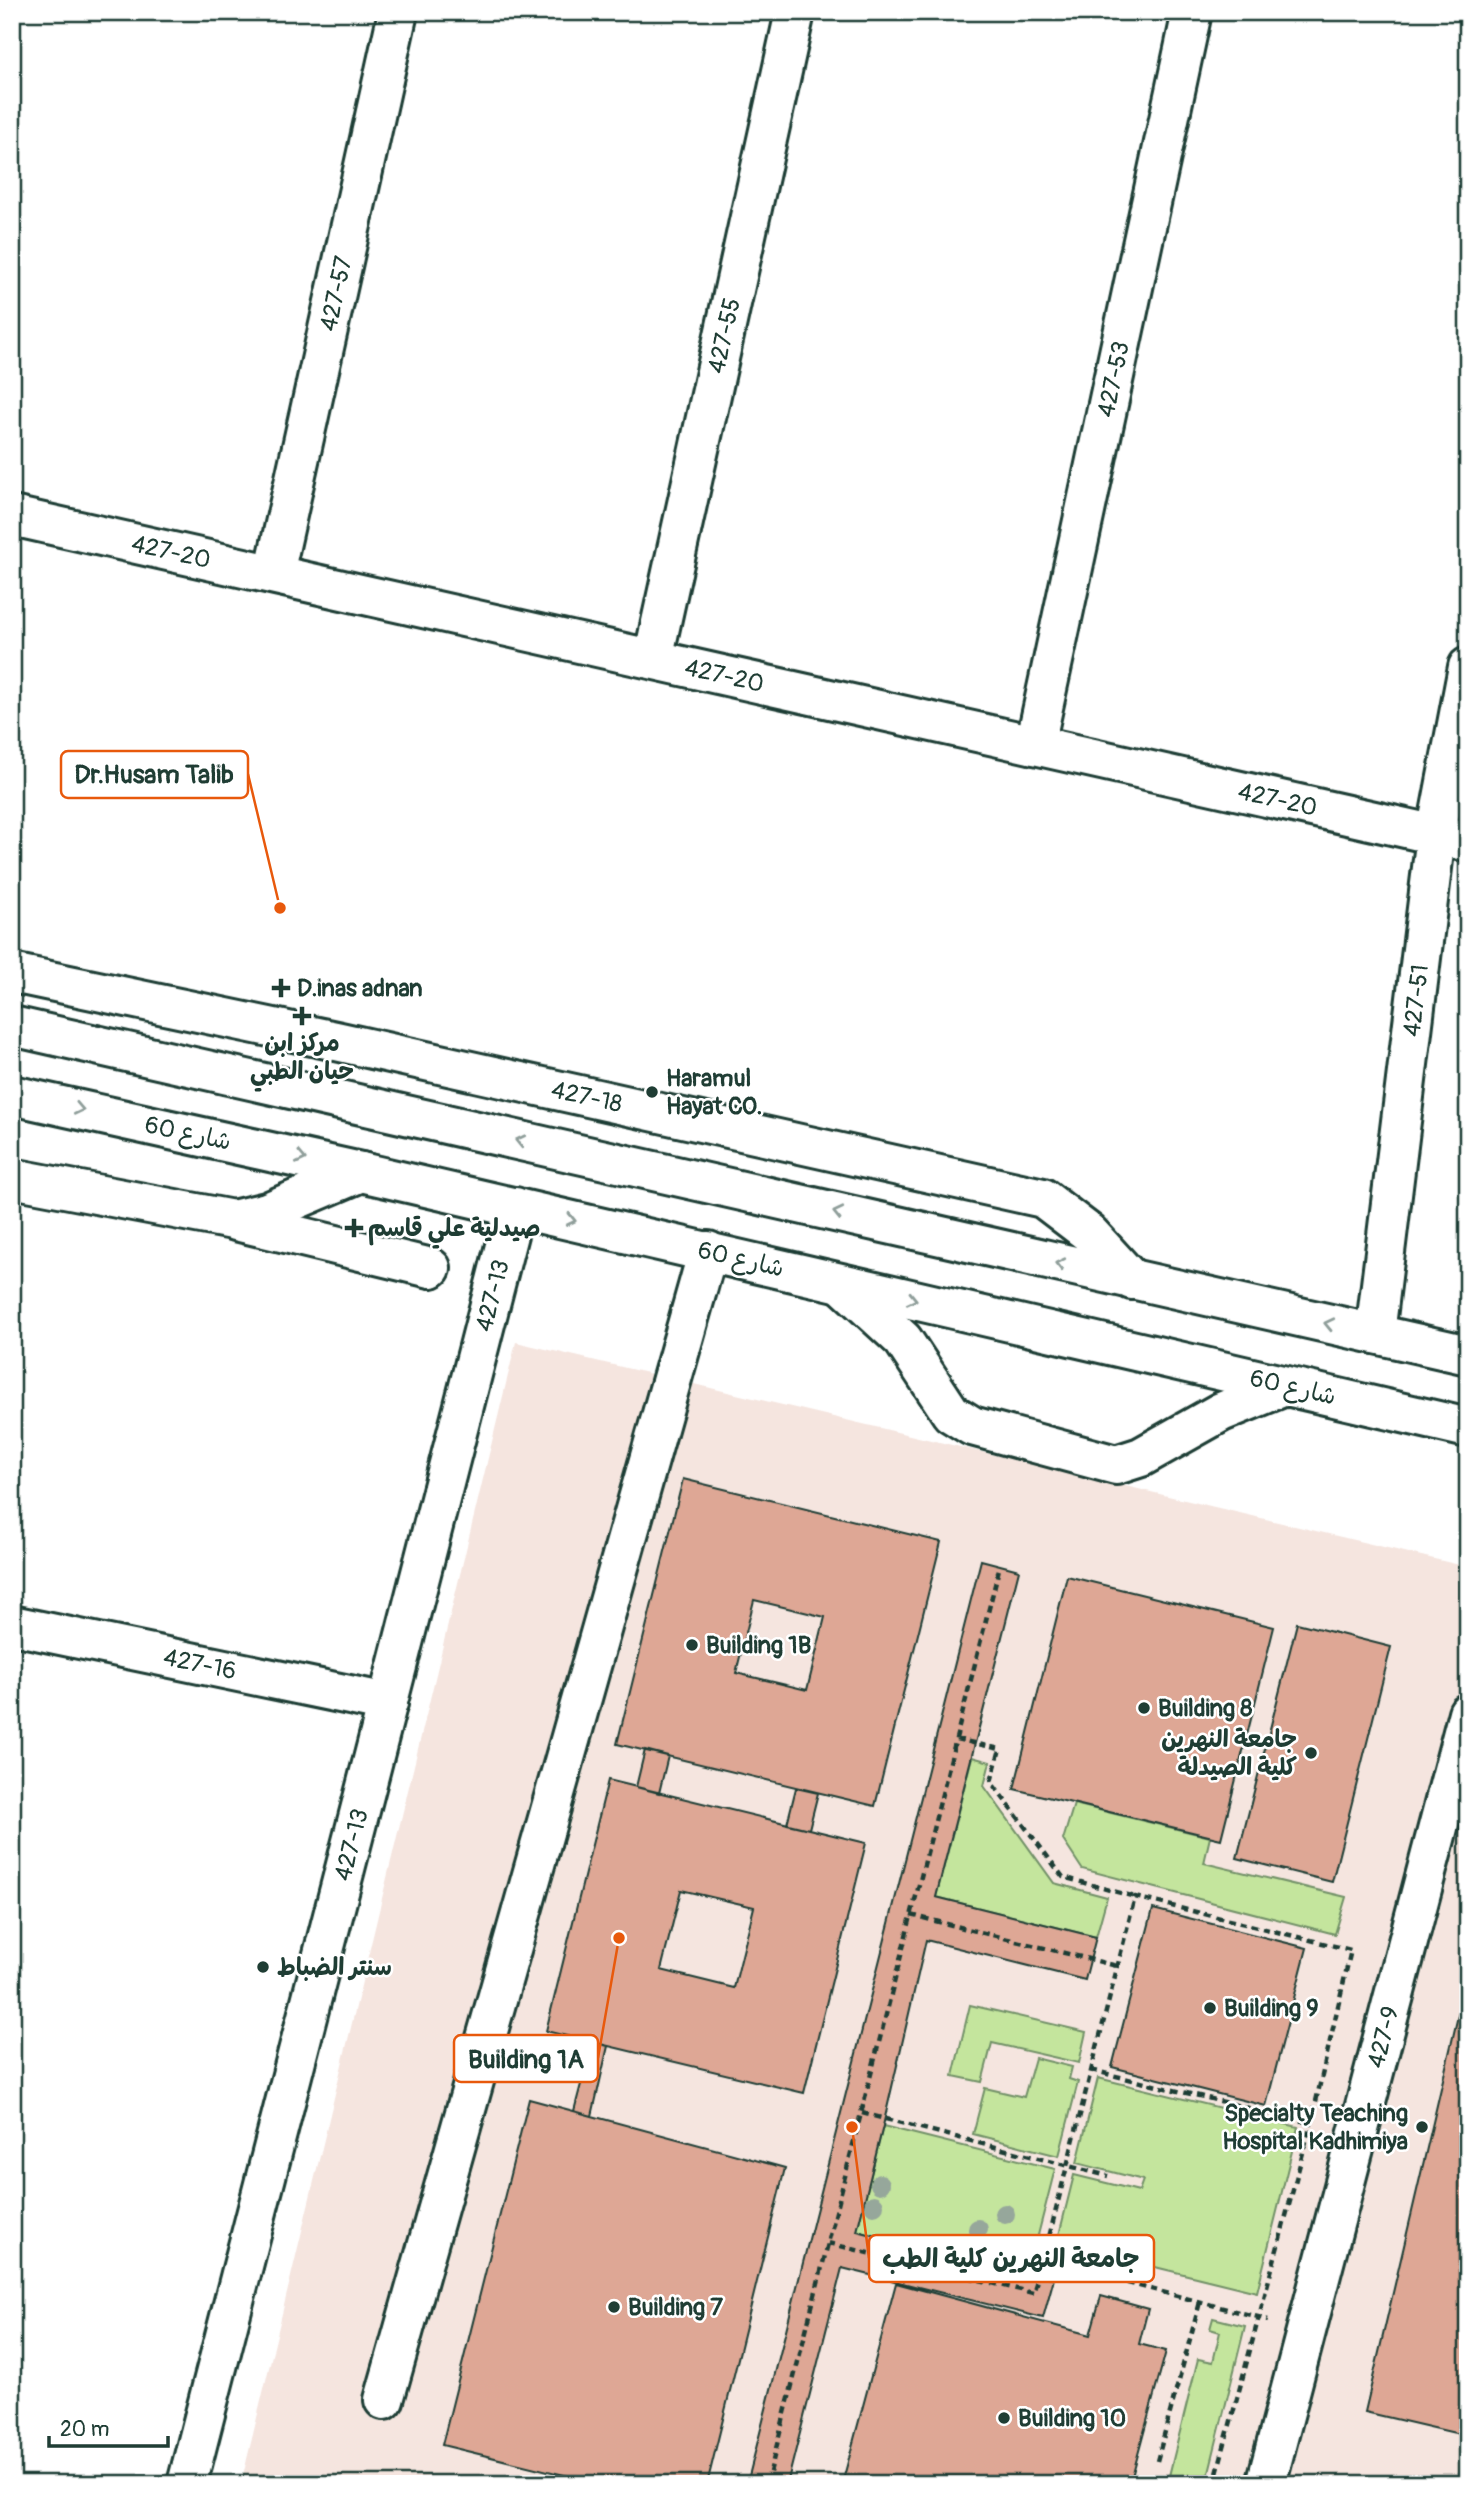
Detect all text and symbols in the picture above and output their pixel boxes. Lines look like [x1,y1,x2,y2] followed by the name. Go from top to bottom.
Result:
[314,253,359,334] street label: 427-57
[702,295,747,376] street label: 427-55
[1092,339,1136,420] street label: 427-53
[129,529,213,575] street label: 427-20
[682,653,767,699] street label: 427-20
[61,751,248,798] callout: Dr.Husam Talib
[74,759,234,791] text: Dr.Husam Talib
[1235,777,1320,823] street label: 427-20
[1397,963,1435,1038] street label: 427-51
[297,974,423,1003] place label: D.inas adnan
[271,978,291,998] marker: D.inas adnan
[292,1006,312,1026] marker: مركز ابن حيان الطبي
[250,1029,354,1092] place label: مركز ابن حيان الطبي
[666,1064,762,1121] place label: Haramul Hayat CO.
[549,1075,625,1119] street label: 427-18
[644,1084,660,1100] marker: Haramul Hayat CO.
[73,1101,85,1116] one-way arrow
[142,1110,234,1159] street label: شارع 60
[514,1135,526,1150] one-way arrow
[295,1150,307,1165] one-way arrow
[832,1207,844,1222] one-way arrow
[565,1212,577,1226] one-way arrow
[368,1214,540,1249] place label: صيدلية علي قاسم
[346,1220,362,1236] marker: صيدلية علي قاسم
[695,1236,787,1285] street label: شارع 60
[470,1257,516,1335] street label: 427-13
[1054,1258,1066,1272] one-way arrow
[905,1291,917,1305] one-way arrow
[1323,1318,1335,1333] one-way arrow
[1247,1364,1339,1413] street label: شارع 60
[706,1631,811,1660] place label: Building 1B
[684,1637,700,1653] marker: Building 1B
[161,1643,239,1686] street label: 427-16
[1158,1694,1252,1723] place label: Building 8
[1136,1700,1152,1716] marker: Building 8
[1161,1725,1297,1782] place label: جامعة النهرين كلية الصيدلة
[1303,1745,1319,1761] marker: جامعة النهرين كلية الصيدلة
[329,1806,375,1884] street label: 427-13
[277,1953,392,1982] place label: سنتر الضباط
[255,1959,271,1975] marker: سنتر الضباط
[1224,1994,1319,2023] place label: Building 9
[1202,2000,1218,2016] marker: Building 9
[1362,2003,1406,2071] street label: 427-9
[454,2035,598,2082] callout: Building 1A
[468,2044,584,2076] text: Building 1A
[1222,2099,1408,2156] place label: Specialty Teaching Hospital Kadhimiya
[1414,2119,1430,2135] marker: Specialty Teaching Hospital Kadhimiya
[869,2235,1154,2282] callout: جامعة النهرين كلية الطب
[882,2243,1140,2275] text: جامعة النهرين كلية الطب
[628,2293,723,2322] place label: Building 7
[606,2299,622,2315] marker: Building 7
[1018,2404,1126,2433] place label: Building 10
[49,2405,168,2449] scale bar
[996,2410,1012,2426] marker: Building 10
[60,2416,109,2443] text: 20 m

